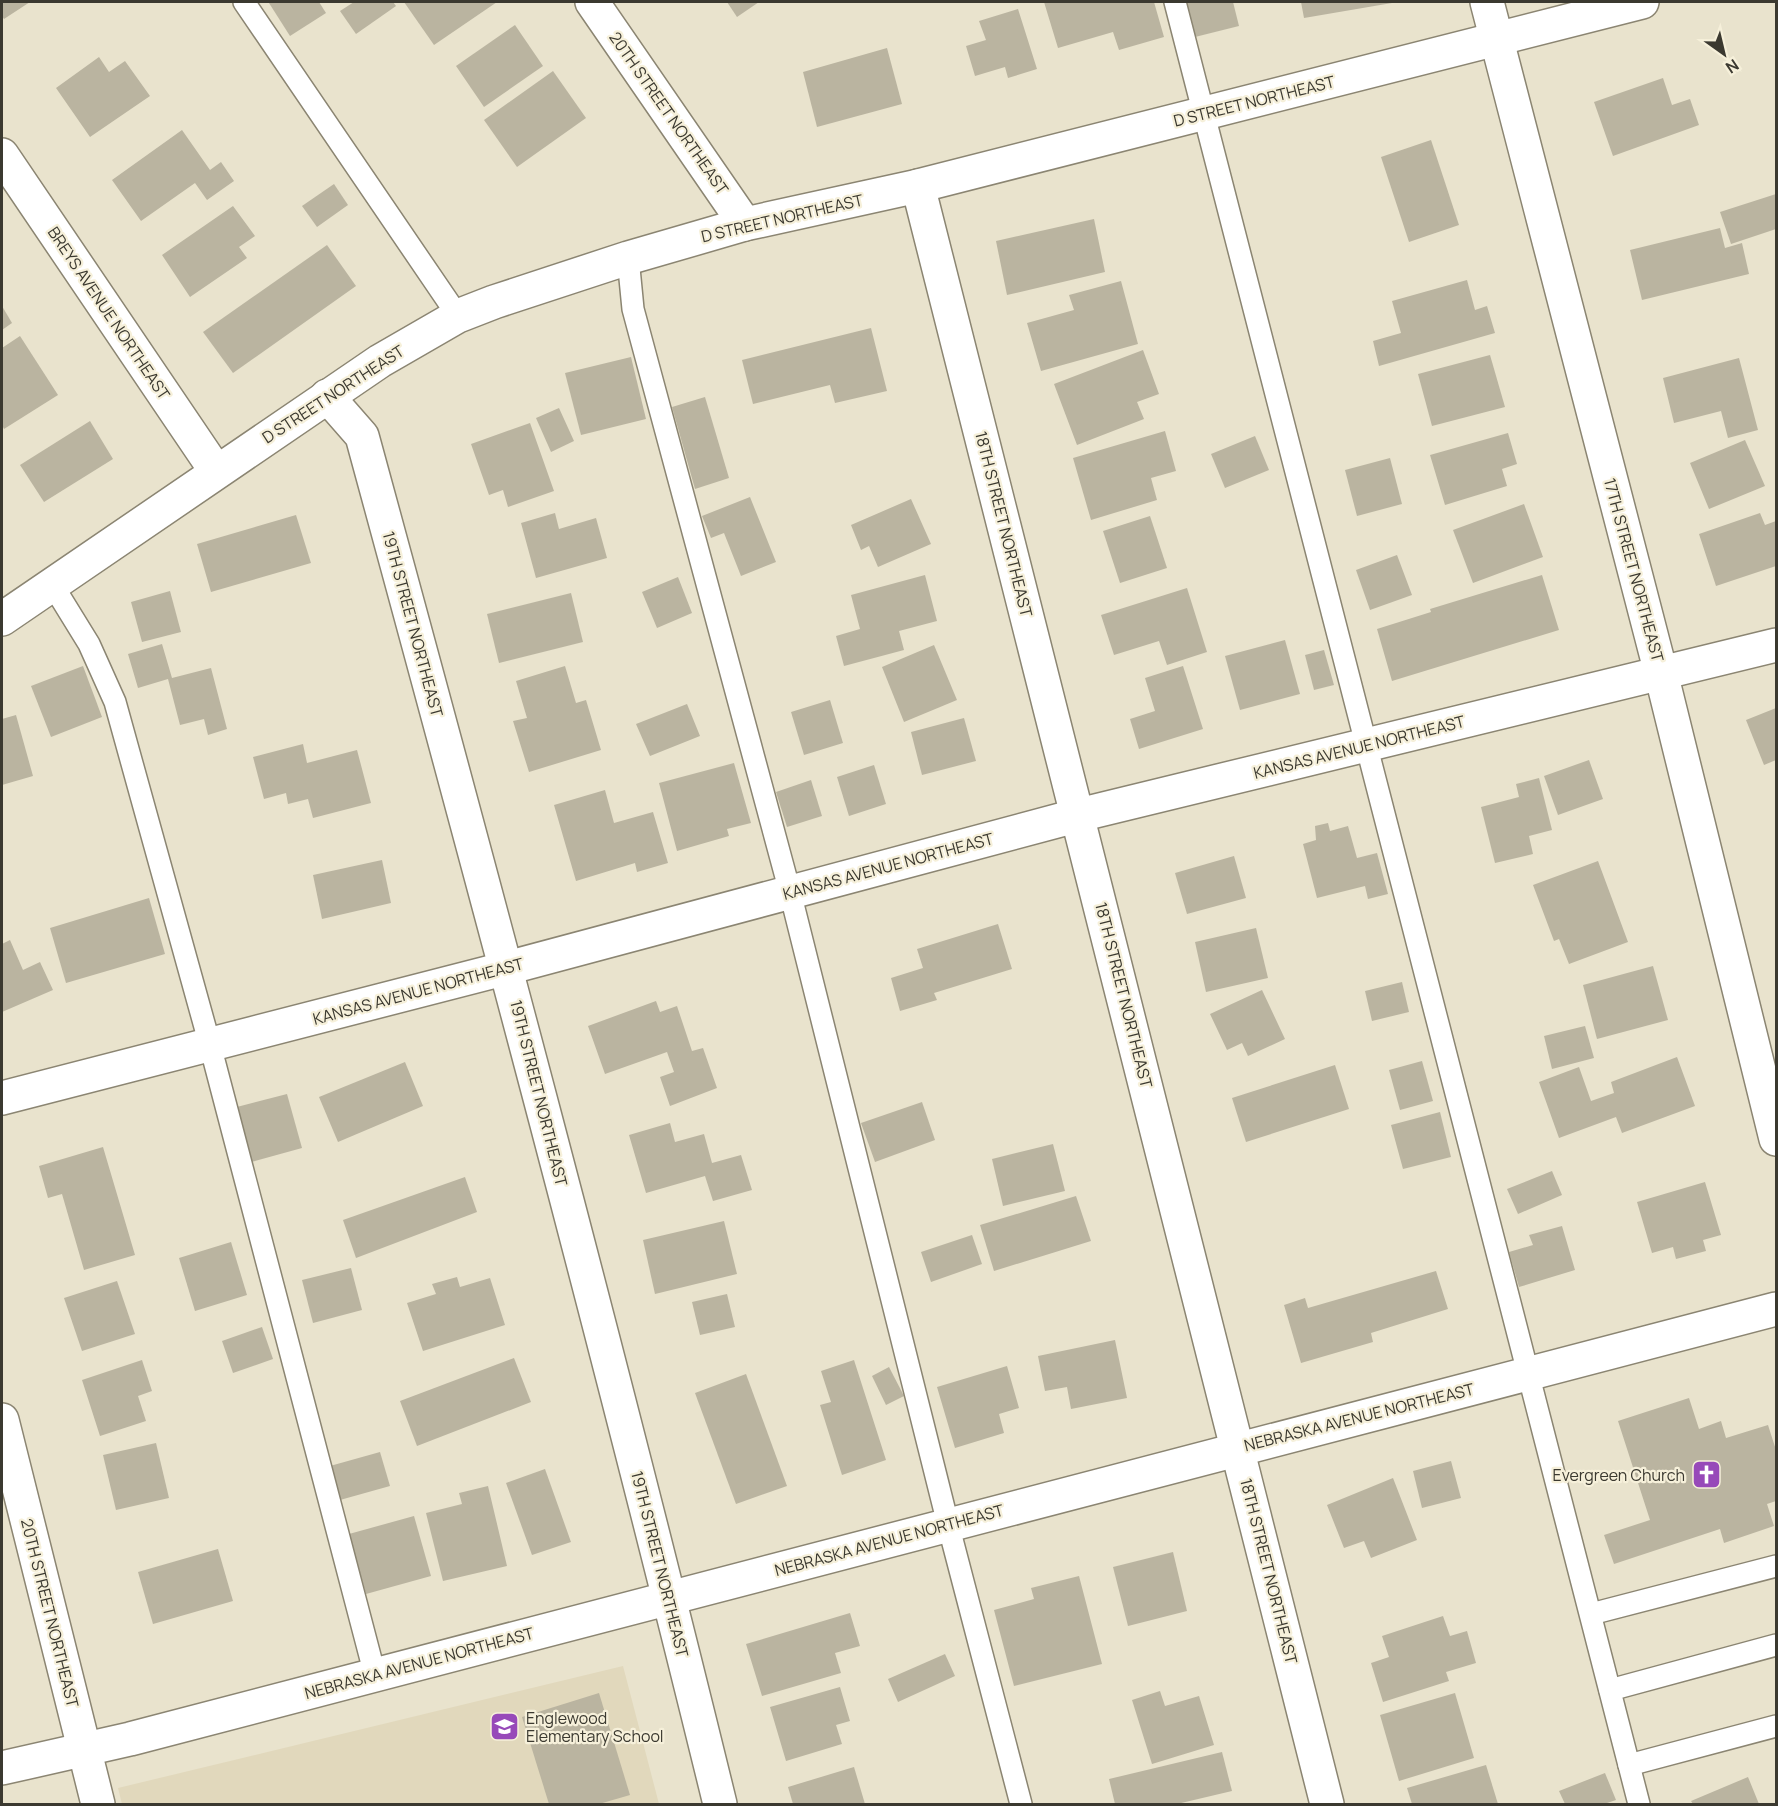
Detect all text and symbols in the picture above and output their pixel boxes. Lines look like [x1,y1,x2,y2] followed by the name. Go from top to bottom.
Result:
[1694,24,1754,84] north arrow
[604,27,734,199] street label: 20TH STREET NORTHEAST
[1721,54,1743,79] text: N
[1171,70,1337,132] street label: D STREET NORTHEAST
[699,189,865,247] street label: D STREET NORTHEAST
[43,222,175,404] street label: BREYS AVENUE NORTHEAST
[258,339,409,448] street label: D STREET NORTHEAST
[970,429,1038,620] street label: 18TH STREET NORTHEAST
[1599,476,1669,665] street label: 17TH STREET NORTHEAST
[378,529,449,720] street label: 19TH STREET NORTHEAST
[1251,710,1467,784] street label: KANSAS AVENUE NORTHEAST
[780,827,996,905] street label: KANSAS AVENUE NORTHEAST
[1090,900,1158,1091] street label: 18TH STREET NORTHEAST
[310,952,526,1030] street label: KANSAS AVENUE NORTHEAST
[505,998,573,1189] street label: 19TH STREET NORTHEAST
[1242,1378,1477,1456] street label: NEBRASKA AVENUE NORTHEAST
[1690,1459,1722,1491] church icon: Evergreen Church
[1553,1464,1685,1486] place label: Evergreen Church
[626,1469,694,1660] street label: 19TH STREET NORTHEAST
[1235,1476,1303,1667] street label: 18TH STREET NORTHEAST
[772,1499,1006,1581] street label: NEBRASKA AVENUE NORTHEAST
[16,1516,84,1710] street label: 20TH STREET NORTHEAST
[302,1622,536,1704] street label: NEBRASKA AVENUE NORTHEAST
[526,1707,664,1747] place label: Englewood Elementary School
[489,1711,521,1743] school or university icon: Englewood Elementary School

